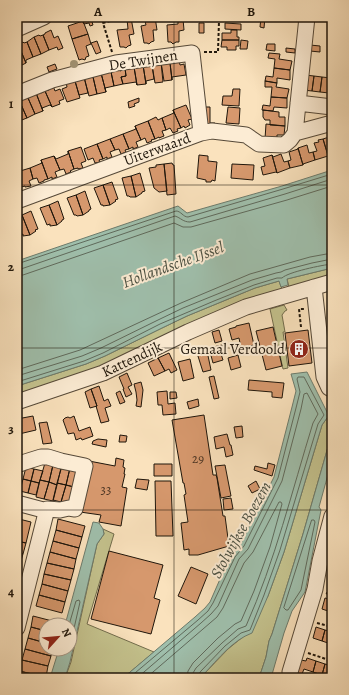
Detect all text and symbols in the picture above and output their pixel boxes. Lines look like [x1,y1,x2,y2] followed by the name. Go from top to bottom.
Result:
[93,3,103,20] text: A
[247,3,255,20] text: B
[107,45,179,75] street label: De Twijnen
[9,95,14,112] text: 1
[121,127,194,170] street label: Uiterwaard
[119,236,227,294] water label: Hollandsche IJssel
[8,258,15,275] text: 2
[99,336,166,382] street label: Kattendijk
[288,338,310,360] building icon: Gemaal Verdoold
[180,339,286,359] place label: Gemaal Verdoold
[8,420,14,437] text: 3
[192,450,204,467] house number: 29
[205,477,277,582] water label: Stolwijkse Boezem
[101,481,111,498] house number: 33
[8,583,14,600] text: 4
[38,617,78,657] north arrow
[58,626,75,640] text: N

